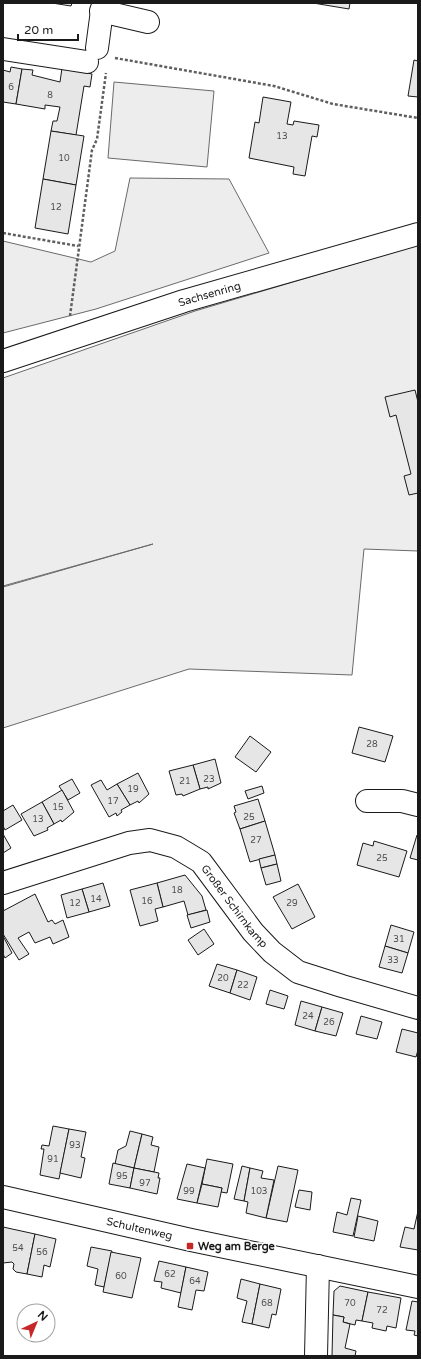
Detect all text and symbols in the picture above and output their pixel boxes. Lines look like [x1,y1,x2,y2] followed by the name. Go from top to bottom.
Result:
[18,16,78,42] scale bar
[24,23,53,37] text: 20 m
[8,82,14,93] house number: 6
[47,90,53,101] house number: 8
[276,131,288,142] house number: 13
[58,153,70,164] house number: 10
[50,202,62,213] house number: 12
[177,279,242,309] street label: Sachsenring
[366,739,378,750] house number: 28
[203,774,215,785] house number: 23
[179,776,191,787] house number: 21
[127,784,139,795] house number: 19
[107,796,119,807] house number: 17
[52,802,64,813] house number: 15
[243,812,255,823] house number: 25
[32,814,44,825] house number: 13
[250,835,262,846] house number: 27
[376,853,388,864] house number: 25
[198,862,270,951] street label: Großer Schirnkamp
[171,885,183,896] house number: 18
[90,894,102,905] house number: 14
[141,896,153,907] house number: 16
[69,898,81,909] house number: 12
[286,898,298,909] house number: 29
[393,934,405,945] house number: 31
[387,955,399,966] house number: 33
[217,973,229,984] house number: 20
[237,980,249,991] house number: 22
[302,1011,314,1022] house number: 24
[323,1017,335,1028] house number: 26
[69,1140,81,1151] house number: 93
[47,1154,59,1165] house number: 91
[116,1171,128,1182] house number: 95
[139,1178,151,1189] house number: 97
[183,1186,195,1197] house number: 99
[251,1186,267,1197] house number: 103
[105,1215,174,1243] street label: Schultenweg
[198,1240,276,1254] place label: Weg am Berge
[185,1241,195,1251] marker: Weg am Berge
[12,1243,24,1254] house number: 54
[36,1247,48,1258] house number: 56
[164,1269,176,1280] house number: 62
[115,1271,127,1282] house number: 60
[189,1276,201,1287] house number: 64
[261,1298,273,1309] house number: 68
[344,1298,356,1309] house number: 70
[16,1303,56,1343] north arrow
[376,1305,388,1316] house number: 72
[35,1308,50,1324] text: N

